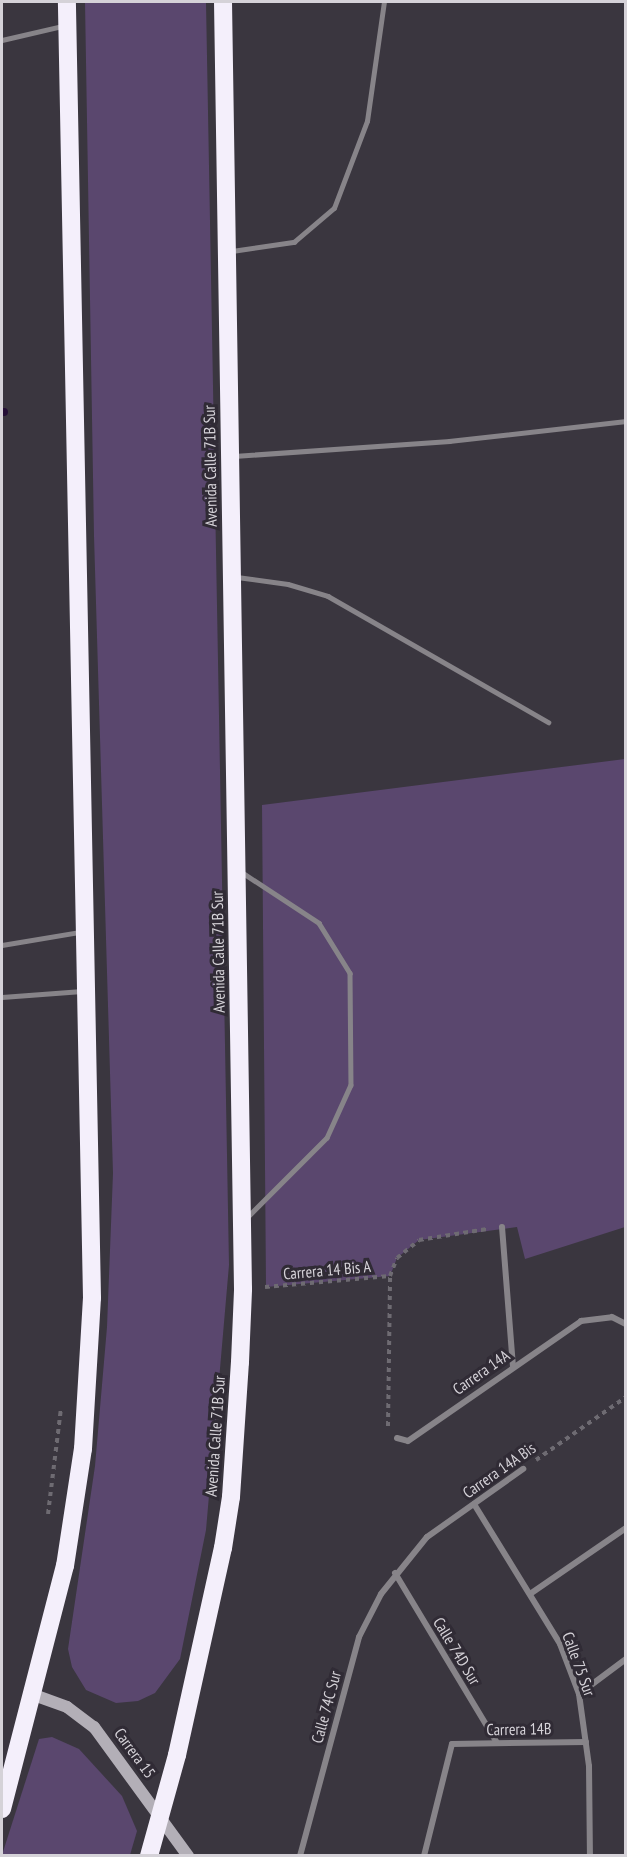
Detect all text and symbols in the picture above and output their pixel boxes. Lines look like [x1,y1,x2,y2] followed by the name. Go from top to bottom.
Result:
[199,405,221,527] street label: Avenida Calle 71B Sur
[207,891,229,1013] street label: Avenida Calle 71B Sur
[282,1257,372,1283] street label: Carrera 14 Bis A
[449,1345,513,1399] street label: Carrera 14A
[201,1375,229,1497] street label: Avenida Calle 71B Sur
[459,1438,539,1502] street label: Carrera 14A Bis
[429,1614,485,1688] street label: Calle 74D Sur
[559,1629,599,1699] street label: Calle 75 Sur
[307,1669,345,1745] street label: Calle 74C Sur
[486,1719,552,1739] street label: Carrera 14B
[110,1724,160,1782] street label: Carrera 15

